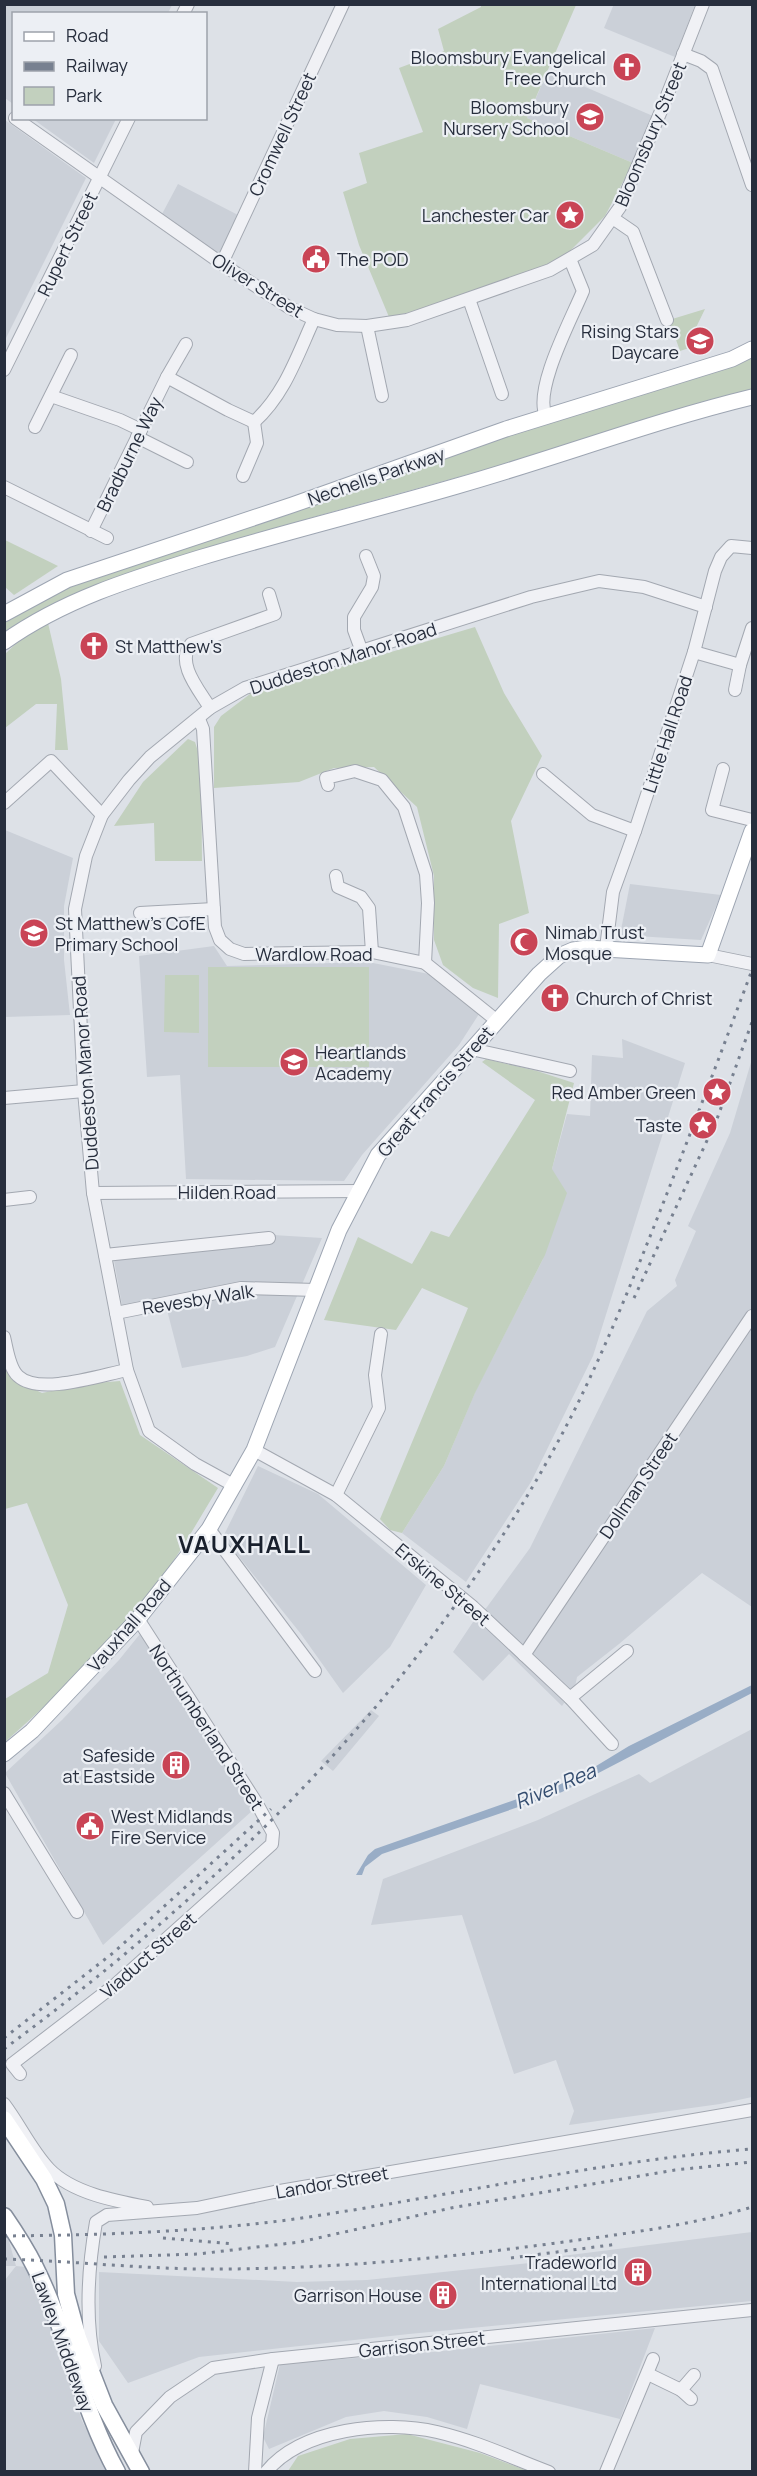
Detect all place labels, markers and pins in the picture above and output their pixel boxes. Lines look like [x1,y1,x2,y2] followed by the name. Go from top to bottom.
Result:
[411,45,606,90] place label: Bloomsbury Evangelical Free Church
[611,51,643,83] church icon: Bloomsbury Evangelical Free Church
[443,95,569,140] place label: Bloomsbury Nursery School
[574,101,606,133] school or university icon: Bloomsbury Nursery School
[554,199,586,231] place icon: Lanchester Car
[422,203,550,227] place label: Lanchester Car
[300,243,332,275] public building icon: The POD
[337,247,409,271] place label: The POD
[581,319,679,364] place label: Rising Stars Daycare
[684,325,716,357] school or university icon: Rising Stars Daycare
[78,630,110,662] church icon: St Matthew's
[115,634,222,658] place label: St Matthew's
[55,911,206,956] place label: St Matthew's CofE Primary School
[18,917,50,949] school or university icon: St Matthew's CofE Primary School
[545,920,645,965] place label: Nimab Trust Mosque
[508,926,540,958] mosque icon: Nimab Trust Mosque
[539,982,571,1014] church icon: Church of Christ
[576,986,712,1010] place label: Church of Christ
[315,1040,406,1085] place label: Heartlands Academy
[278,1046,310,1078] school or university icon: Heartlands Academy
[701,1076,733,1108] place icon: Red Amber Green
[551,1080,696,1104] place label: Red Amber Green
[687,1109,719,1141] place icon: Taste
[636,1113,682,1137] place label: Taste
[62,1743,155,1788] place label: Safeside at Eastside
[160,1749,192,1781] building icon: Safeside at Eastside
[111,1804,233,1849] place label: West Midlands Fire Service
[74,1810,106,1842] public building icon: West Midlands Fire Service
[481,2250,617,2295] place label: Tradeworld International Ltd
[622,2256,654,2288] building icon: Tradeworld International Ltd
[427,2279,459,2311] building icon: Garrison House
[294,2283,422,2307] place label: Garrison House

